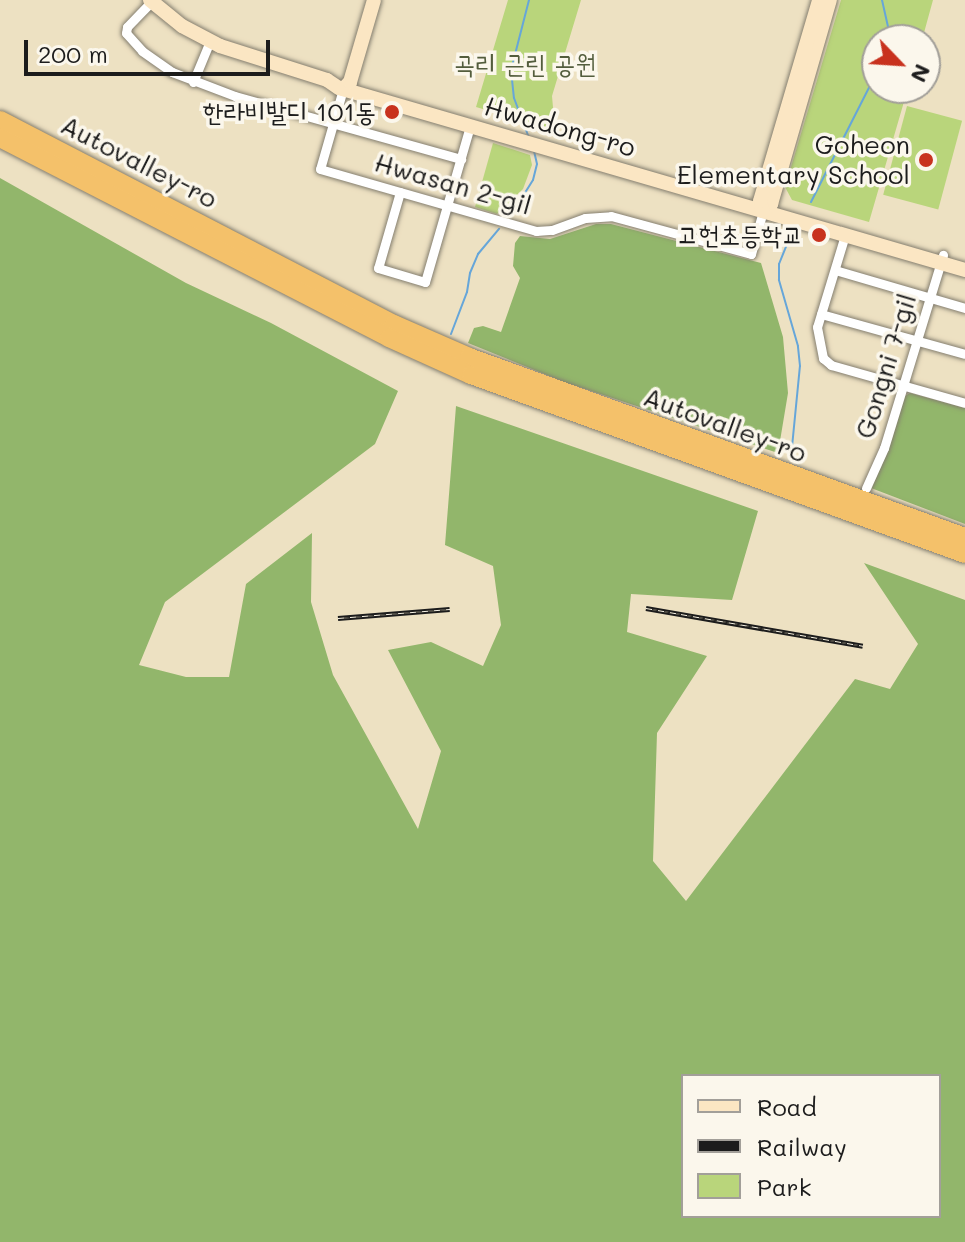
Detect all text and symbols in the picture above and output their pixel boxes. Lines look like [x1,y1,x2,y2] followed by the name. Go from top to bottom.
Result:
[28,24,274,74] scale bar
[861,24,941,104] north arrow
[38,38,108,69] text: 200 m
[454,48,596,80] park label: 곡리 근린 공원
[905,60,938,87] text: N
[481,91,639,163] street label: Hwadong-ro
[203,96,376,128] place label: 한라비발디 101동
[383,103,401,121] marker: 한라비발디 101동
[56,109,222,215] street label: Autovalley-ro
[677,129,910,190] place label: Goheon Elementary School
[371,147,535,221] street label: Hwasan 2-gil
[917,151,935,169] marker: Goheon Elementary School
[677,219,803,251] place label: 고헌초등학교
[810,226,828,244] marker: 고헌초등학교
[849,290,923,442] street label: Gongni 7-gil
[639,381,811,469] street label: Autovalley-ro
[681,1074,941,1218] legend
[757,1091,817,1122] text: Road
[757,1131,847,1162] text: Railway
[757,1171,811,1202] text: Park

